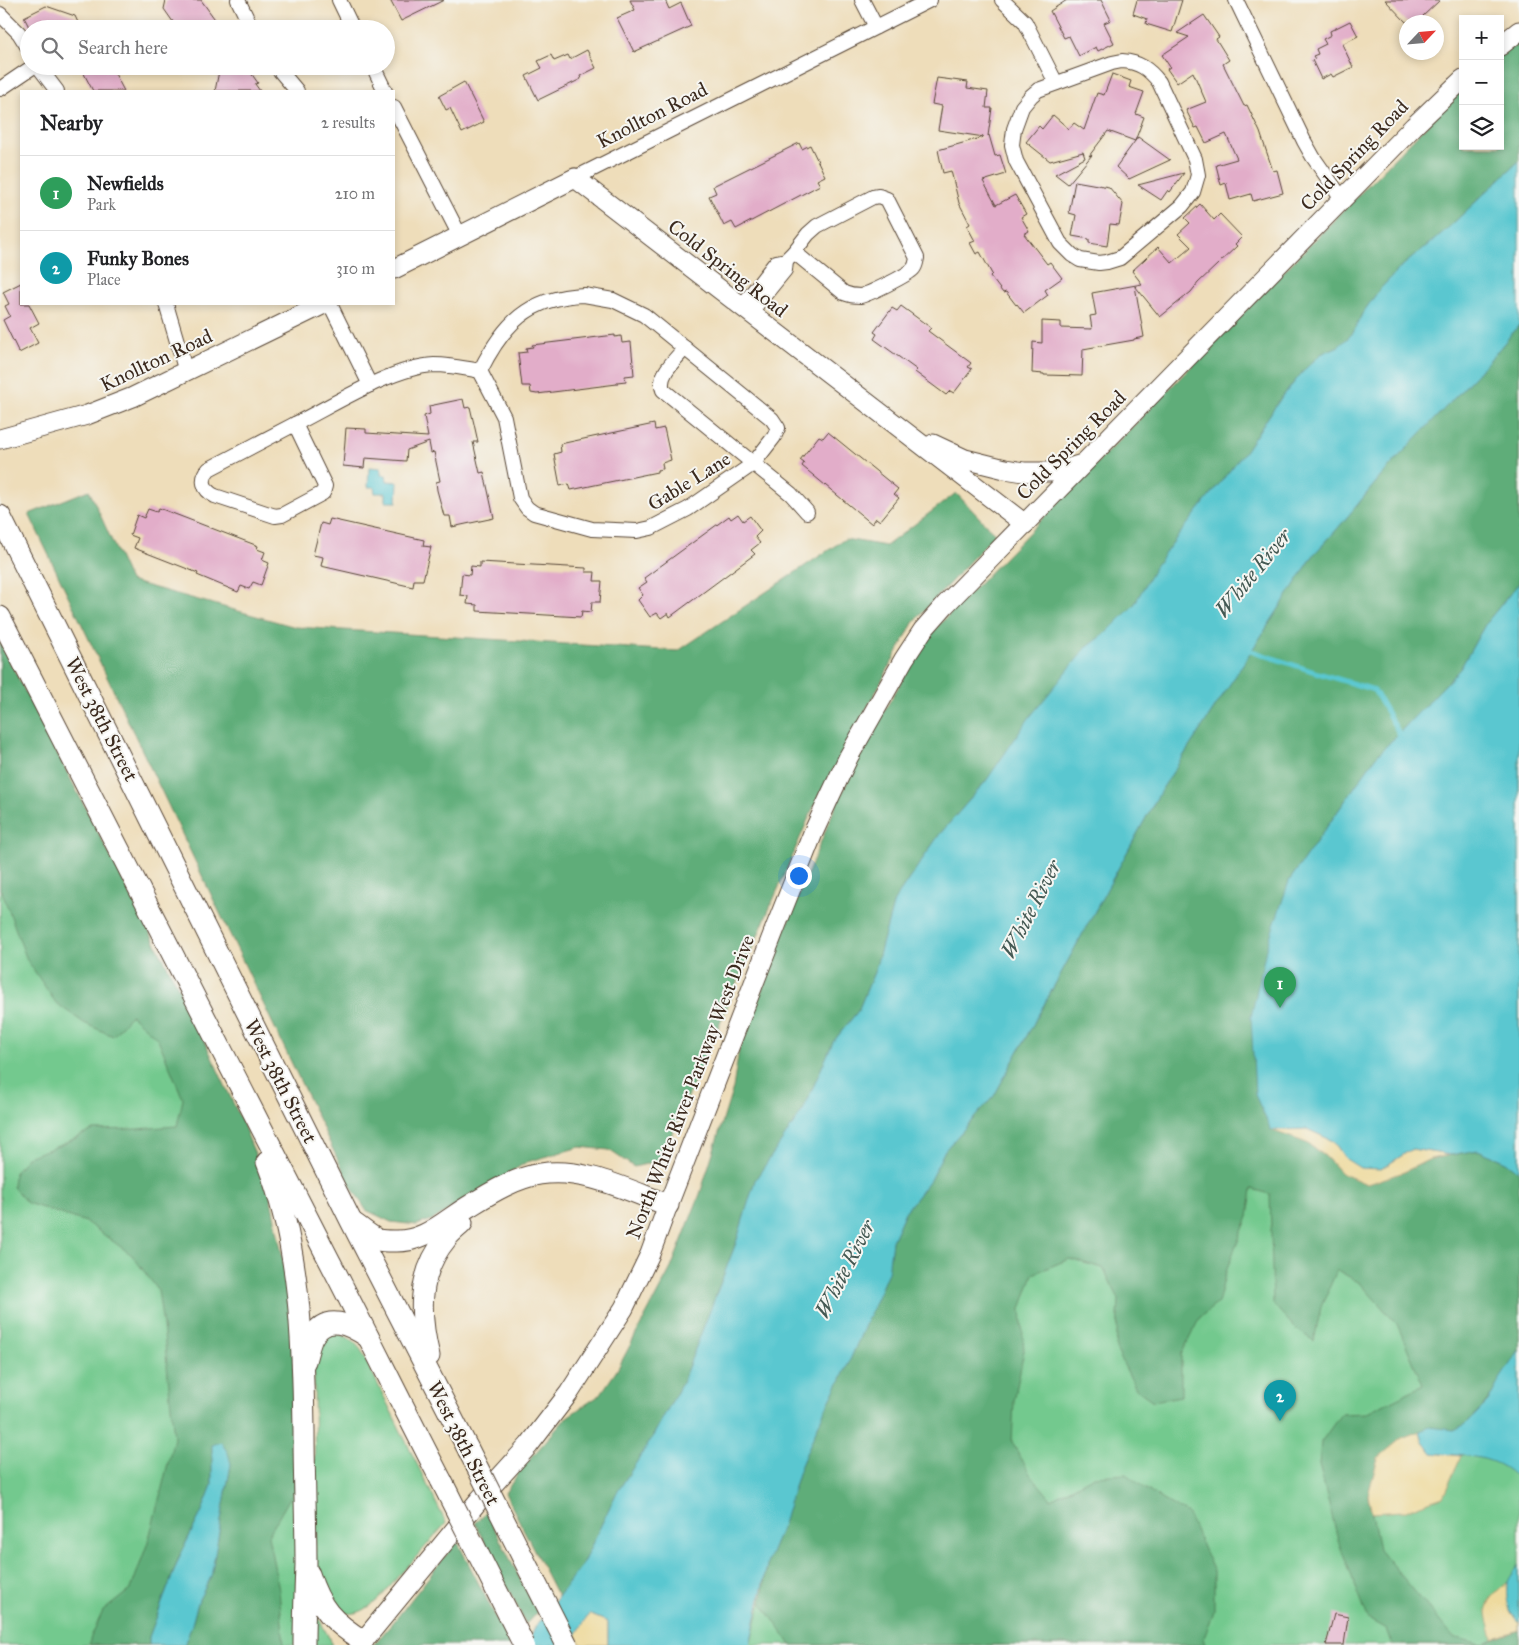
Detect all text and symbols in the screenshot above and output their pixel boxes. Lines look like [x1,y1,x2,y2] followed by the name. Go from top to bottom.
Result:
[1399,15,1444,60] north arrow
[1459,15,1504,150] map controls
[1459,15,1504,60] button: +
[20,20,395,75] search box
[38,34,66,62] icon: search
[78,36,168,59] text: Search here
[1459,60,1504,105] button: −
[593,77,711,153] street label: Knollton Road
[1295,95,1414,216] street label: Cold Spring Road
[1459,105,1504,150] button: layers
[40,110,103,136] text: Nearby
[321,113,375,132] text: 2 results
[87,172,164,195] text: Newfields
[53,184,59,203] text: 1
[335,184,375,203] text: 210 m
[87,195,116,214] text: Park
[663,214,793,323] street label: Cold Spring Road
[87,247,189,270] text: Funky Bones
[52,259,60,278] text: 2
[336,259,375,278] text: 310 m
[87,270,121,289] text: Place
[96,324,216,396] street label: Knollton Road
[1011,385,1131,505] street label: Cold Spring Road
[643,446,735,516] street label: Gable Lane
[1209,522,1297,623] water label: White River
[60,653,144,785] street label: West 38th Street
[995,854,1067,962] water label: White River
[786,863,812,889] your location
[621,932,759,1242] street label: North White River Parkway West Drive
[1264,967,1296,1008] pin: 1
[239,1015,323,1147] street label: West 38th Street
[809,1214,881,1322] water label: White River
[422,1377,506,1509] street label: West 38th Street
[1264,1380,1296,1421] pin: 2

